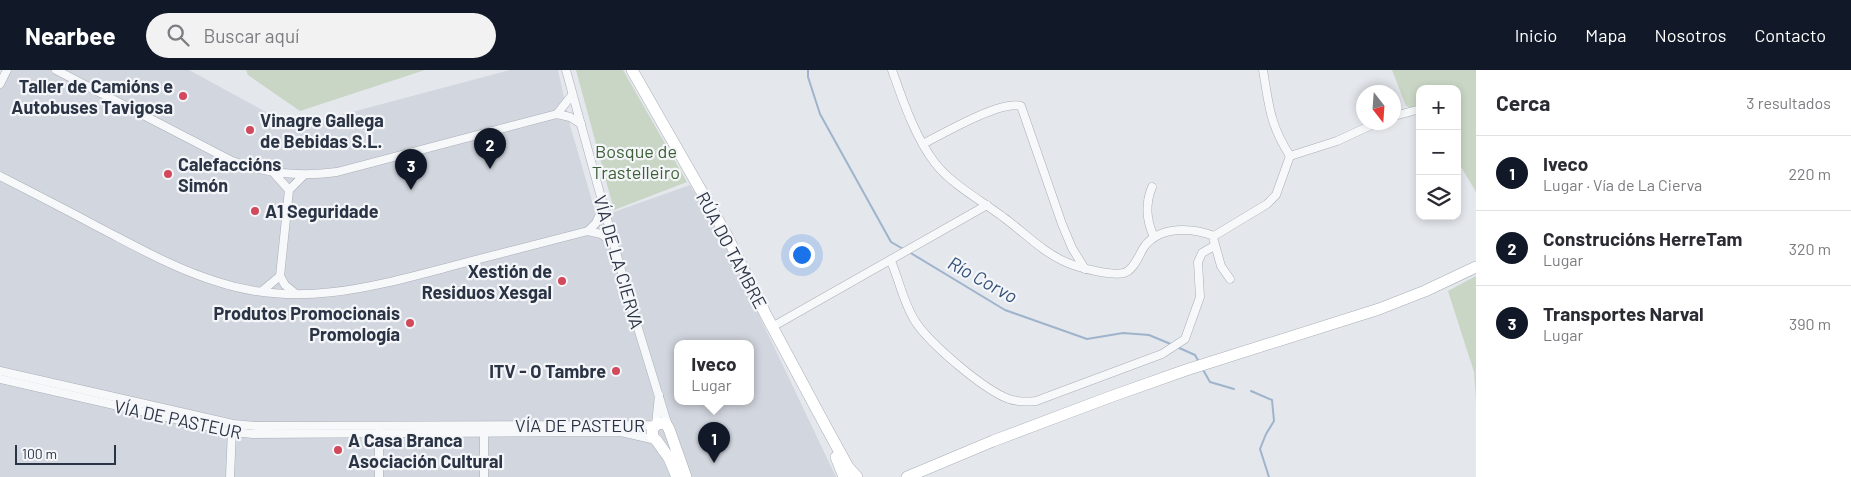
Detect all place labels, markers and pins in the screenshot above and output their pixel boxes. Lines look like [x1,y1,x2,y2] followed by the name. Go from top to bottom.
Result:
[11,75,173,118] place label: Taller de Camións e Autobuses Tavigosa
[177,90,189,102] marker: Taller de Camións e Autobuses Tavigosa
[260,109,384,152] place label: Vinagre Gallega de Bebidas S.L.
[244,124,256,136] marker: Vinagre Gallega de Bebidas S.L.
[474,128,506,169] pin: 2
[395,149,427,190] pin: 3
[178,153,281,196] place label: Calefaccións Simón
[162,168,174,180] marker: Calefaccións Simón
[265,200,379,222] place label: A1 Seguridade
[249,205,261,217] marker: A1 Seguridade
[422,260,552,303] place label: Xestión de Residuos Xesgal
[556,275,568,287] marker: Xestión de Residuos Xesgal
[214,302,400,345] place label: Produtos Promocionais Promología
[404,317,416,329] marker: Produtos Promocionais Promología
[489,360,606,382] place label: ITV - O Tambre
[610,365,622,377] marker: ITV - O Tambre
[698,422,730,463] pin: 1
[348,429,503,472] place label: A Casa Branca Asociación Cultural
[332,444,344,456] marker: A Casa Branca Asociación Cultural

